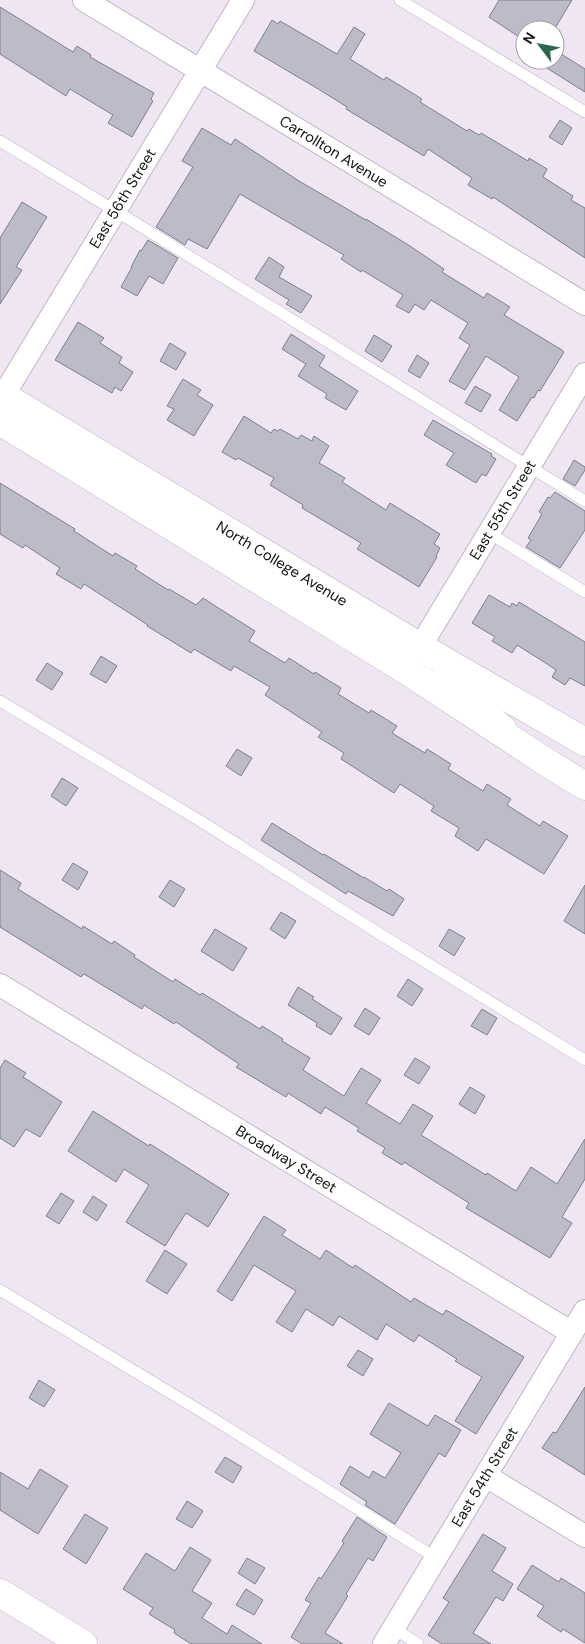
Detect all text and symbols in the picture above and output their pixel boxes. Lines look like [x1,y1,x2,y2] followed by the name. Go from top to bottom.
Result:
[515,20,565,70] north arrow
[519,29,539,47] text: N
[276,111,392,192] street label: Carrollton Avenue
[85,145,161,252] street label: East 56th Street
[465,456,541,564] street label: East 55th Street
[212,517,351,611] street label: North College Avenue
[232,1121,341,1198] street label: Broadway Street
[447,1423,523,1531] street label: East 54th Street

